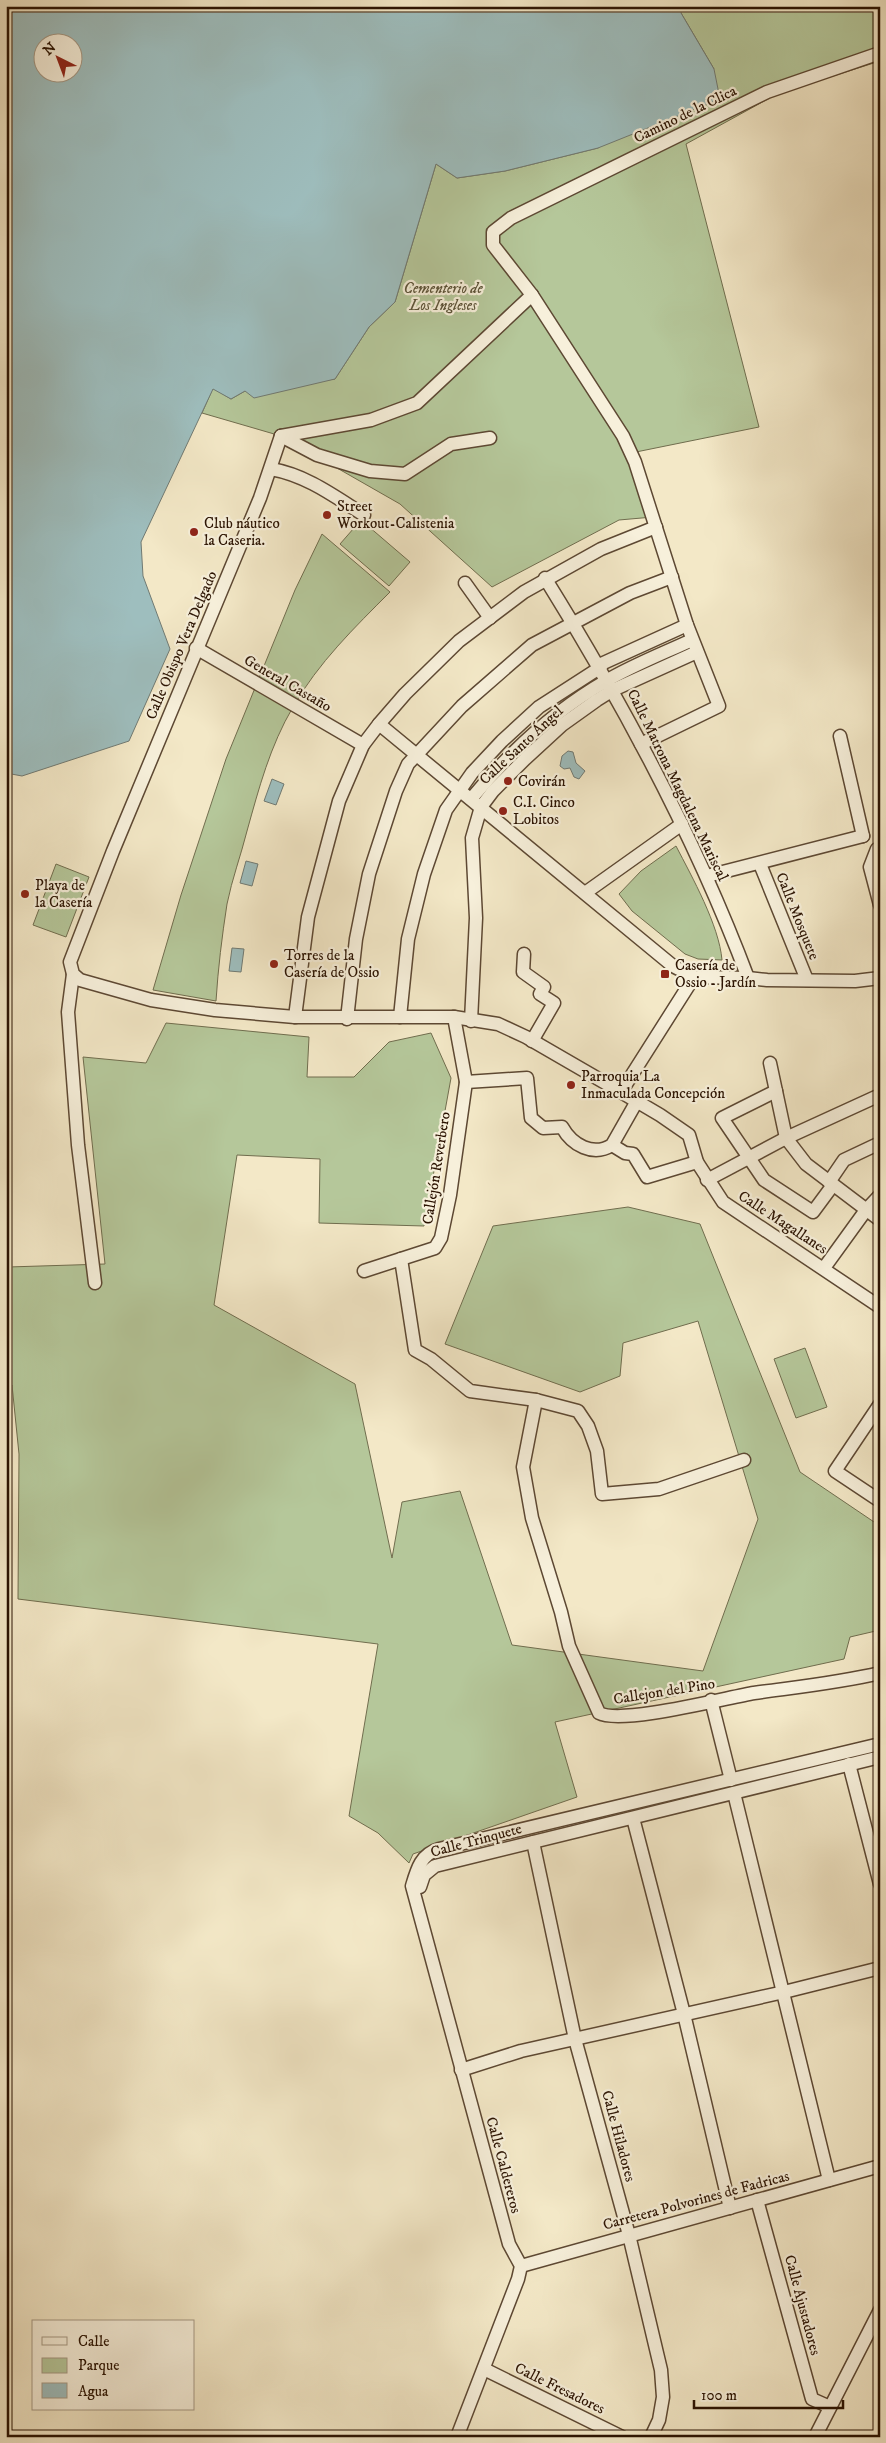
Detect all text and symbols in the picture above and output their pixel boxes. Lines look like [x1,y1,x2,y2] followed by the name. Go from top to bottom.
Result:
[32,32,82,82] north arrow
[40,38,61,60] text: N
[631,81,740,148] street label: Camino de la Clica
[403,279,483,315] park label: Cementerio de Los Ingleses
[336,497,455,533] place label: Street Workout-Calistenia
[321,509,333,521] marker: Street Workout-Calistenia
[204,514,280,550] place label: Club náutico la Caseria.
[188,526,200,538] marker: Club náutico la Caseria.
[142,568,221,722] street label: Calle Obispo Vera Delgado
[241,651,335,716] street label: General Castaño
[623,686,733,885] street label: Calle Matrona Magdalena Mariscal
[475,701,567,789] street label: Calle Santo Ángel
[518,772,566,791] place label: Covirán
[502,775,514,787] marker: Covirán
[513,793,575,829] place label: C.I. Cinco Lobitos
[497,805,509,817] marker: C.I. Cinco Lobitos
[771,870,824,963] street label: Calle Mosquete
[35,876,93,912] place label: Playa de la Casería
[19,888,31,900] marker: Playa de la Casería
[284,946,379,982] place label: Torres de la Casería de Ossio
[675,956,756,992] place label: Casería de Ossio - Jardín
[268,958,280,970] marker: Torres de la Casería de Ossio
[659,968,671,980] marker: Casería de Ossio - Jardín
[581,1067,725,1103] place label: Parroquia La Inmaculada Concepción
[565,1079,577,1091] marker: Parroquia La Inmaculada Concepción
[418,1110,455,1226] street label: Callejón Reverbero
[734,1186,831,1258] street label: Calle Magallanes
[612,1674,716,1709] street label: Callejon del Pino
[428,1819,524,1862] street label: Calle Trinquete
[597,2088,640,2184] street label: Calle Hiladores
[482,2115,526,2215] street label: Calle Caldereros
[601,2166,791,2235] street label: Carretera Polvorines de Fadricas
[780,2253,825,2357] street label: Calle Ajustadores
[32,2320,195,2410] legend
[78,2332,110,2351] text: Calle
[78,2356,119,2375] text: Parque
[512,2358,608,2418] street label: Calle Fresadores
[694,2378,842,2410] scale bar
[78,2382,109,2401] text: Agua
[701,2386,737,2405] text: 100 m

